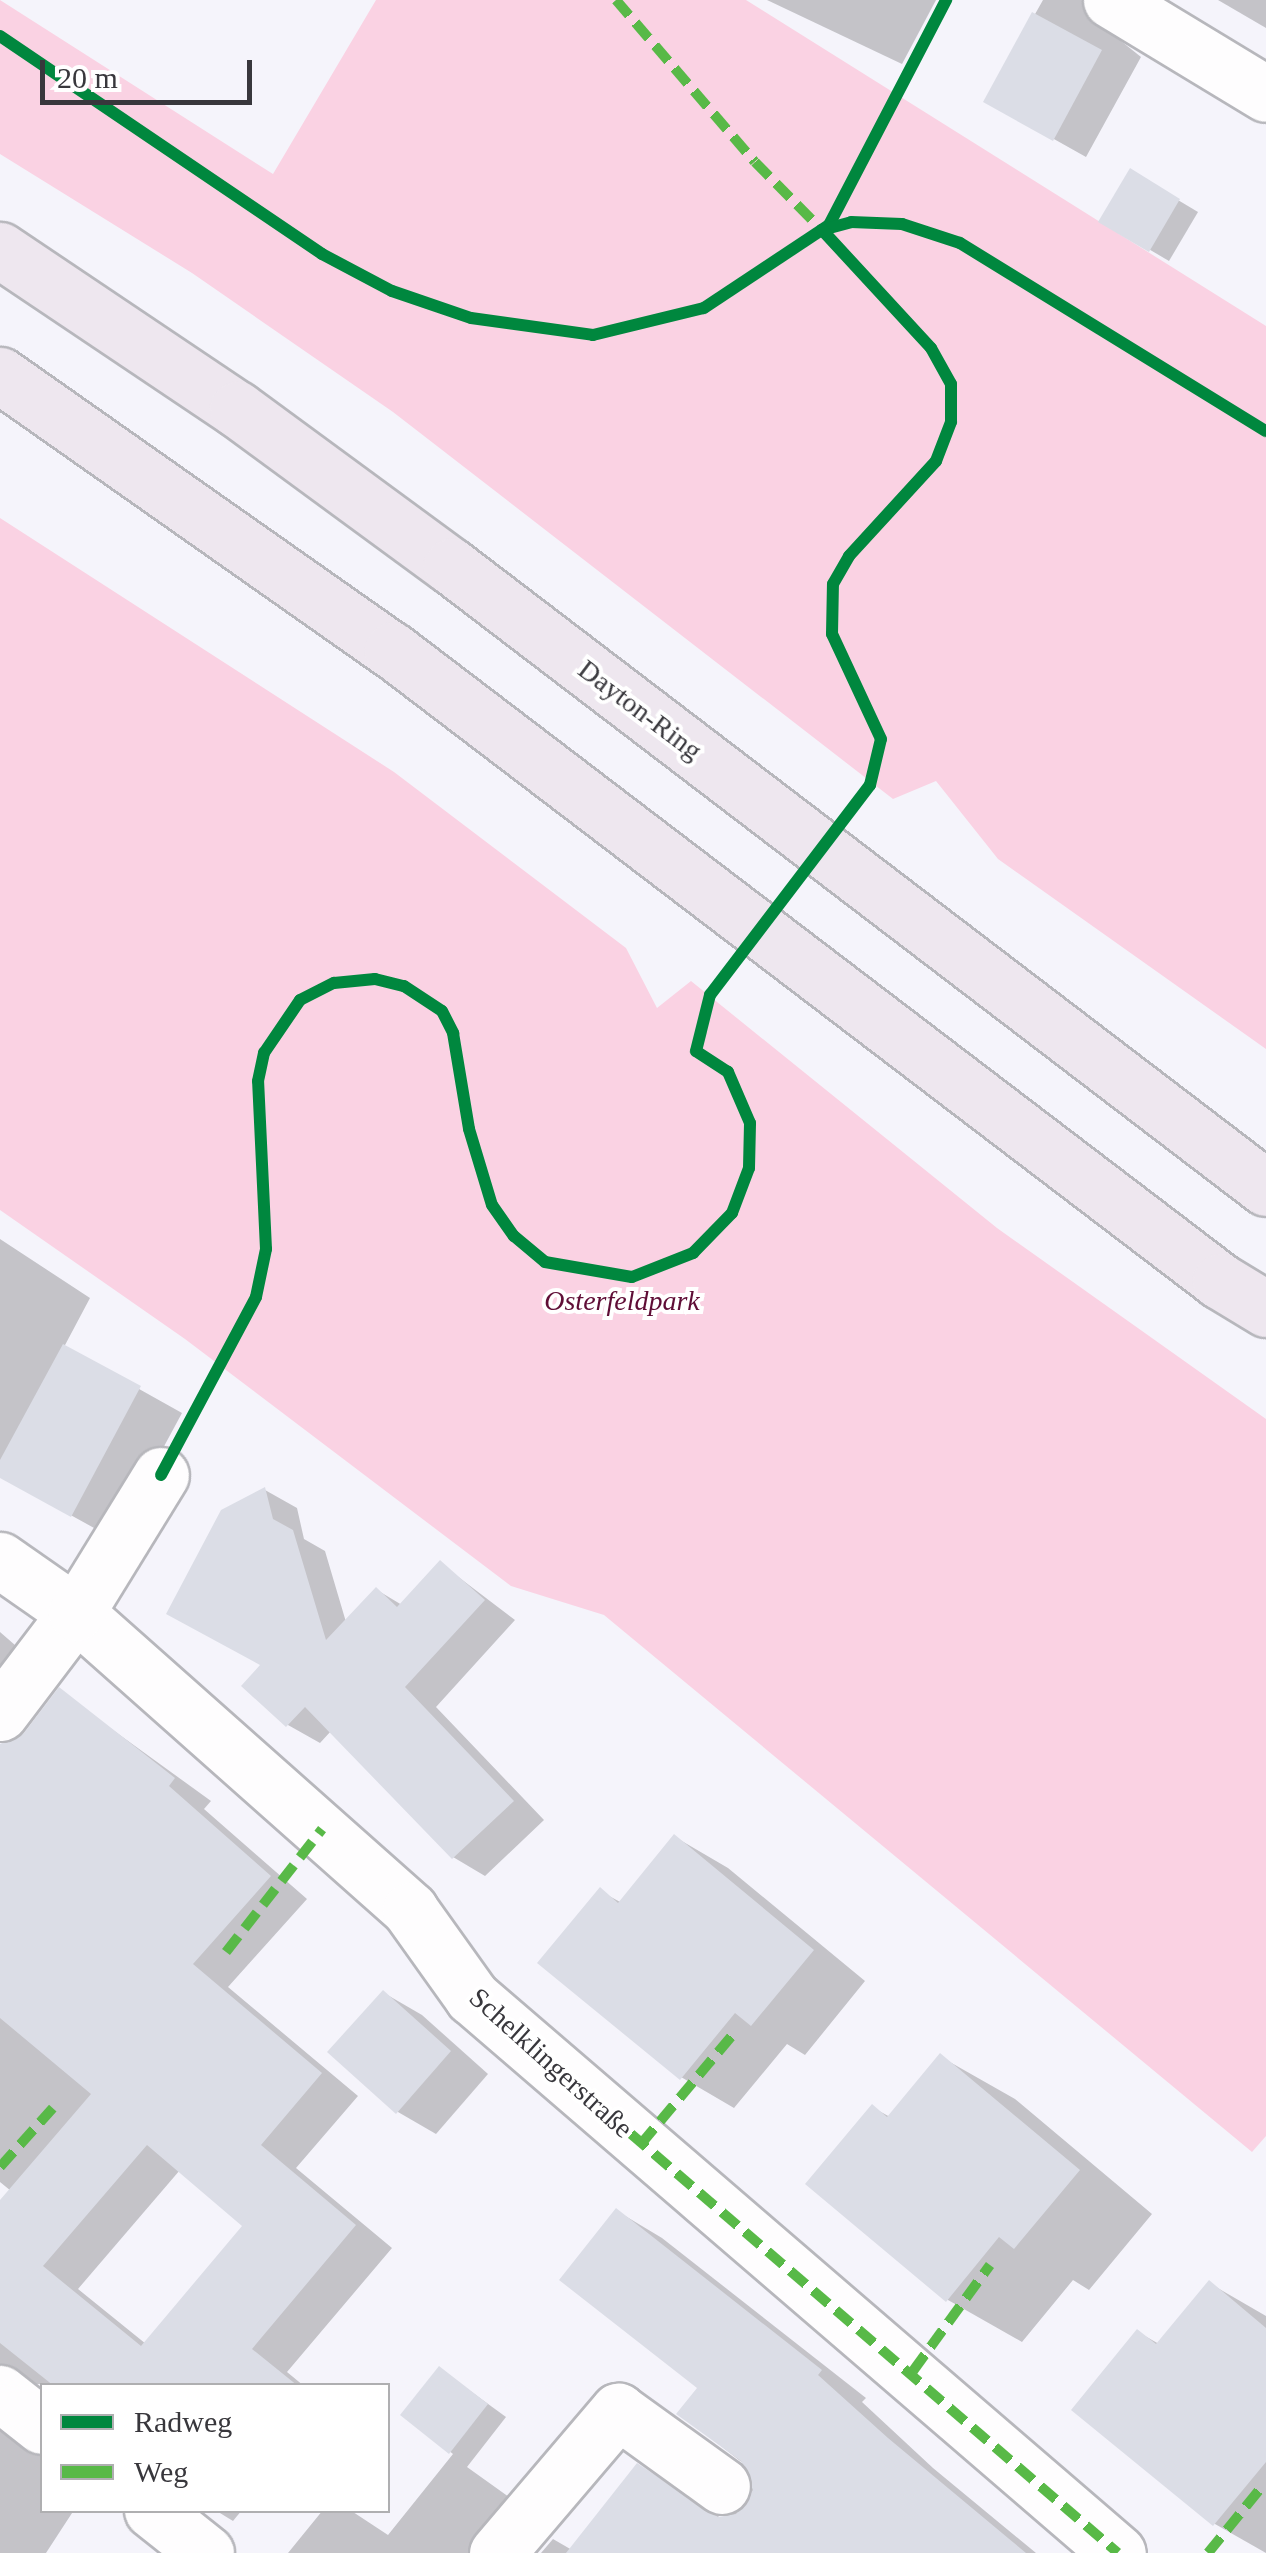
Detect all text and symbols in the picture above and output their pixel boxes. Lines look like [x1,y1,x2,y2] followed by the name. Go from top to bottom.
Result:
[45,40,258,102] scale bar
[57,61,118,94] text: 20 m
[572,653,708,767] street label: Dayton-Ring
[544,1284,700,1318] park label: Osterfeldpark
[462,1981,640,2145] street label: Schelklingerstraße
[40,2383,390,2513] legend
[134,2405,232,2438] text: Radweg
[134,2455,188,2488] text: Weg

